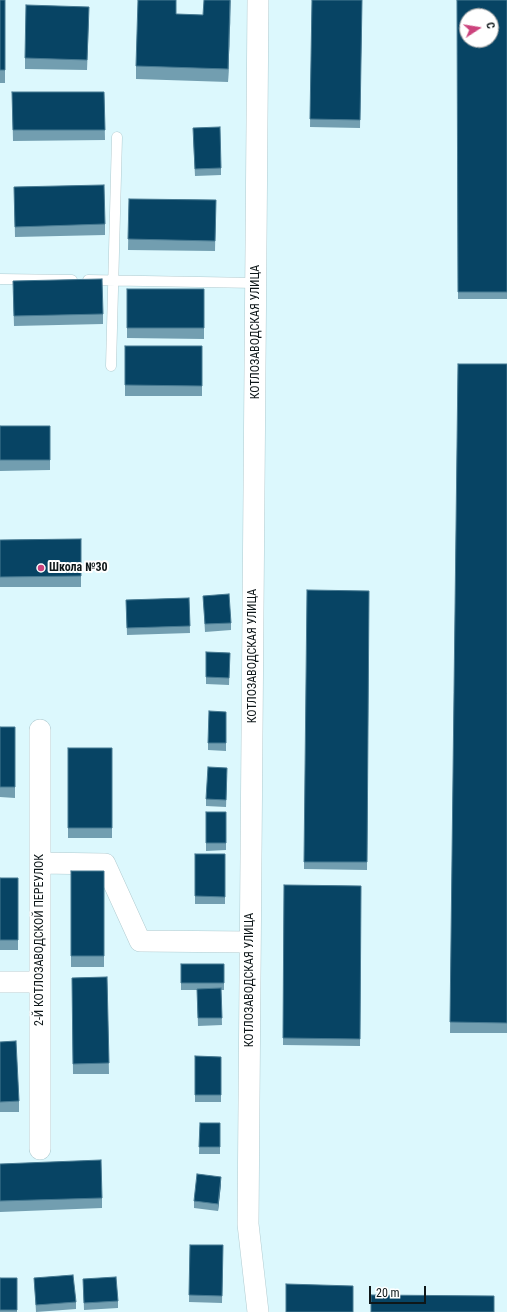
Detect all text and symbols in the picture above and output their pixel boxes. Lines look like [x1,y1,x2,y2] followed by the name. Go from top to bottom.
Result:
[459,8,499,48] north arrow
[483,21,497,30] text: С
[249,265,263,399] street label: КОТЛОЗАВОДСКАЯ УЛИЦА
[49,561,108,575] place label: Школа №30
[36,563,46,573] marker: Школа №30
[246,589,260,723] street label: КОТЛОЗАВОДСКАЯ УЛИЦА
[33,854,47,1026] street label: 2-Й КОТЛОЗАВОДСКОЙ ПЕРЕУЛОК
[243,913,257,1047] street label: КОТЛОЗАВОДСКАЯ УЛИЦА
[371,1278,428,1304] scale bar
[376,1286,400,1300] text: 20 m

